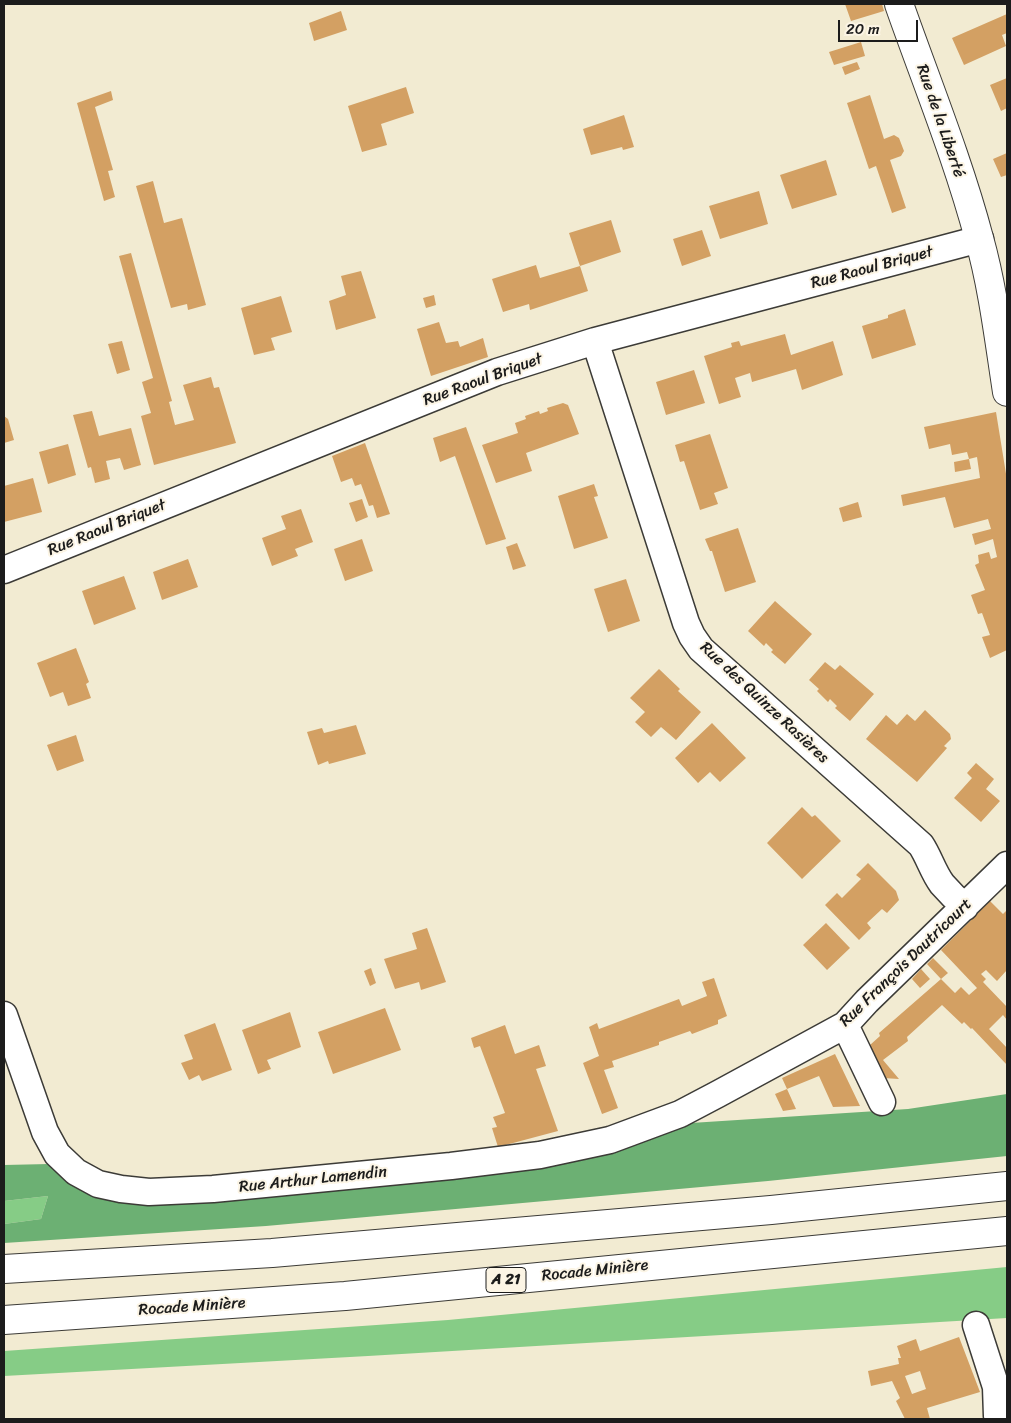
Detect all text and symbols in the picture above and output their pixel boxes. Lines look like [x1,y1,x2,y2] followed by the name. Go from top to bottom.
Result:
[841,10,921,42] scale bar
[846,16,880,42] text: 20 m
[912,62,968,180] street label: Rue de la Liberté
[809,242,935,294] street label: Rue Raoul Briquet
[421,350,545,410] street label: Rue Raoul Briquet
[45,496,169,560] street label: Rue Raoul Briquet
[696,638,832,768] street label: Rue des Quinze Rasières
[836,895,976,1031] street label: Rue François Dautricourt
[238,1163,388,1197] street label: Rue Arthur Lamendin
[541,1256,649,1286] street label: Rocade Minière
[486,1268,526,1292] road number: A 21
[138,1294,246,1320] street label: Rocade Minière

